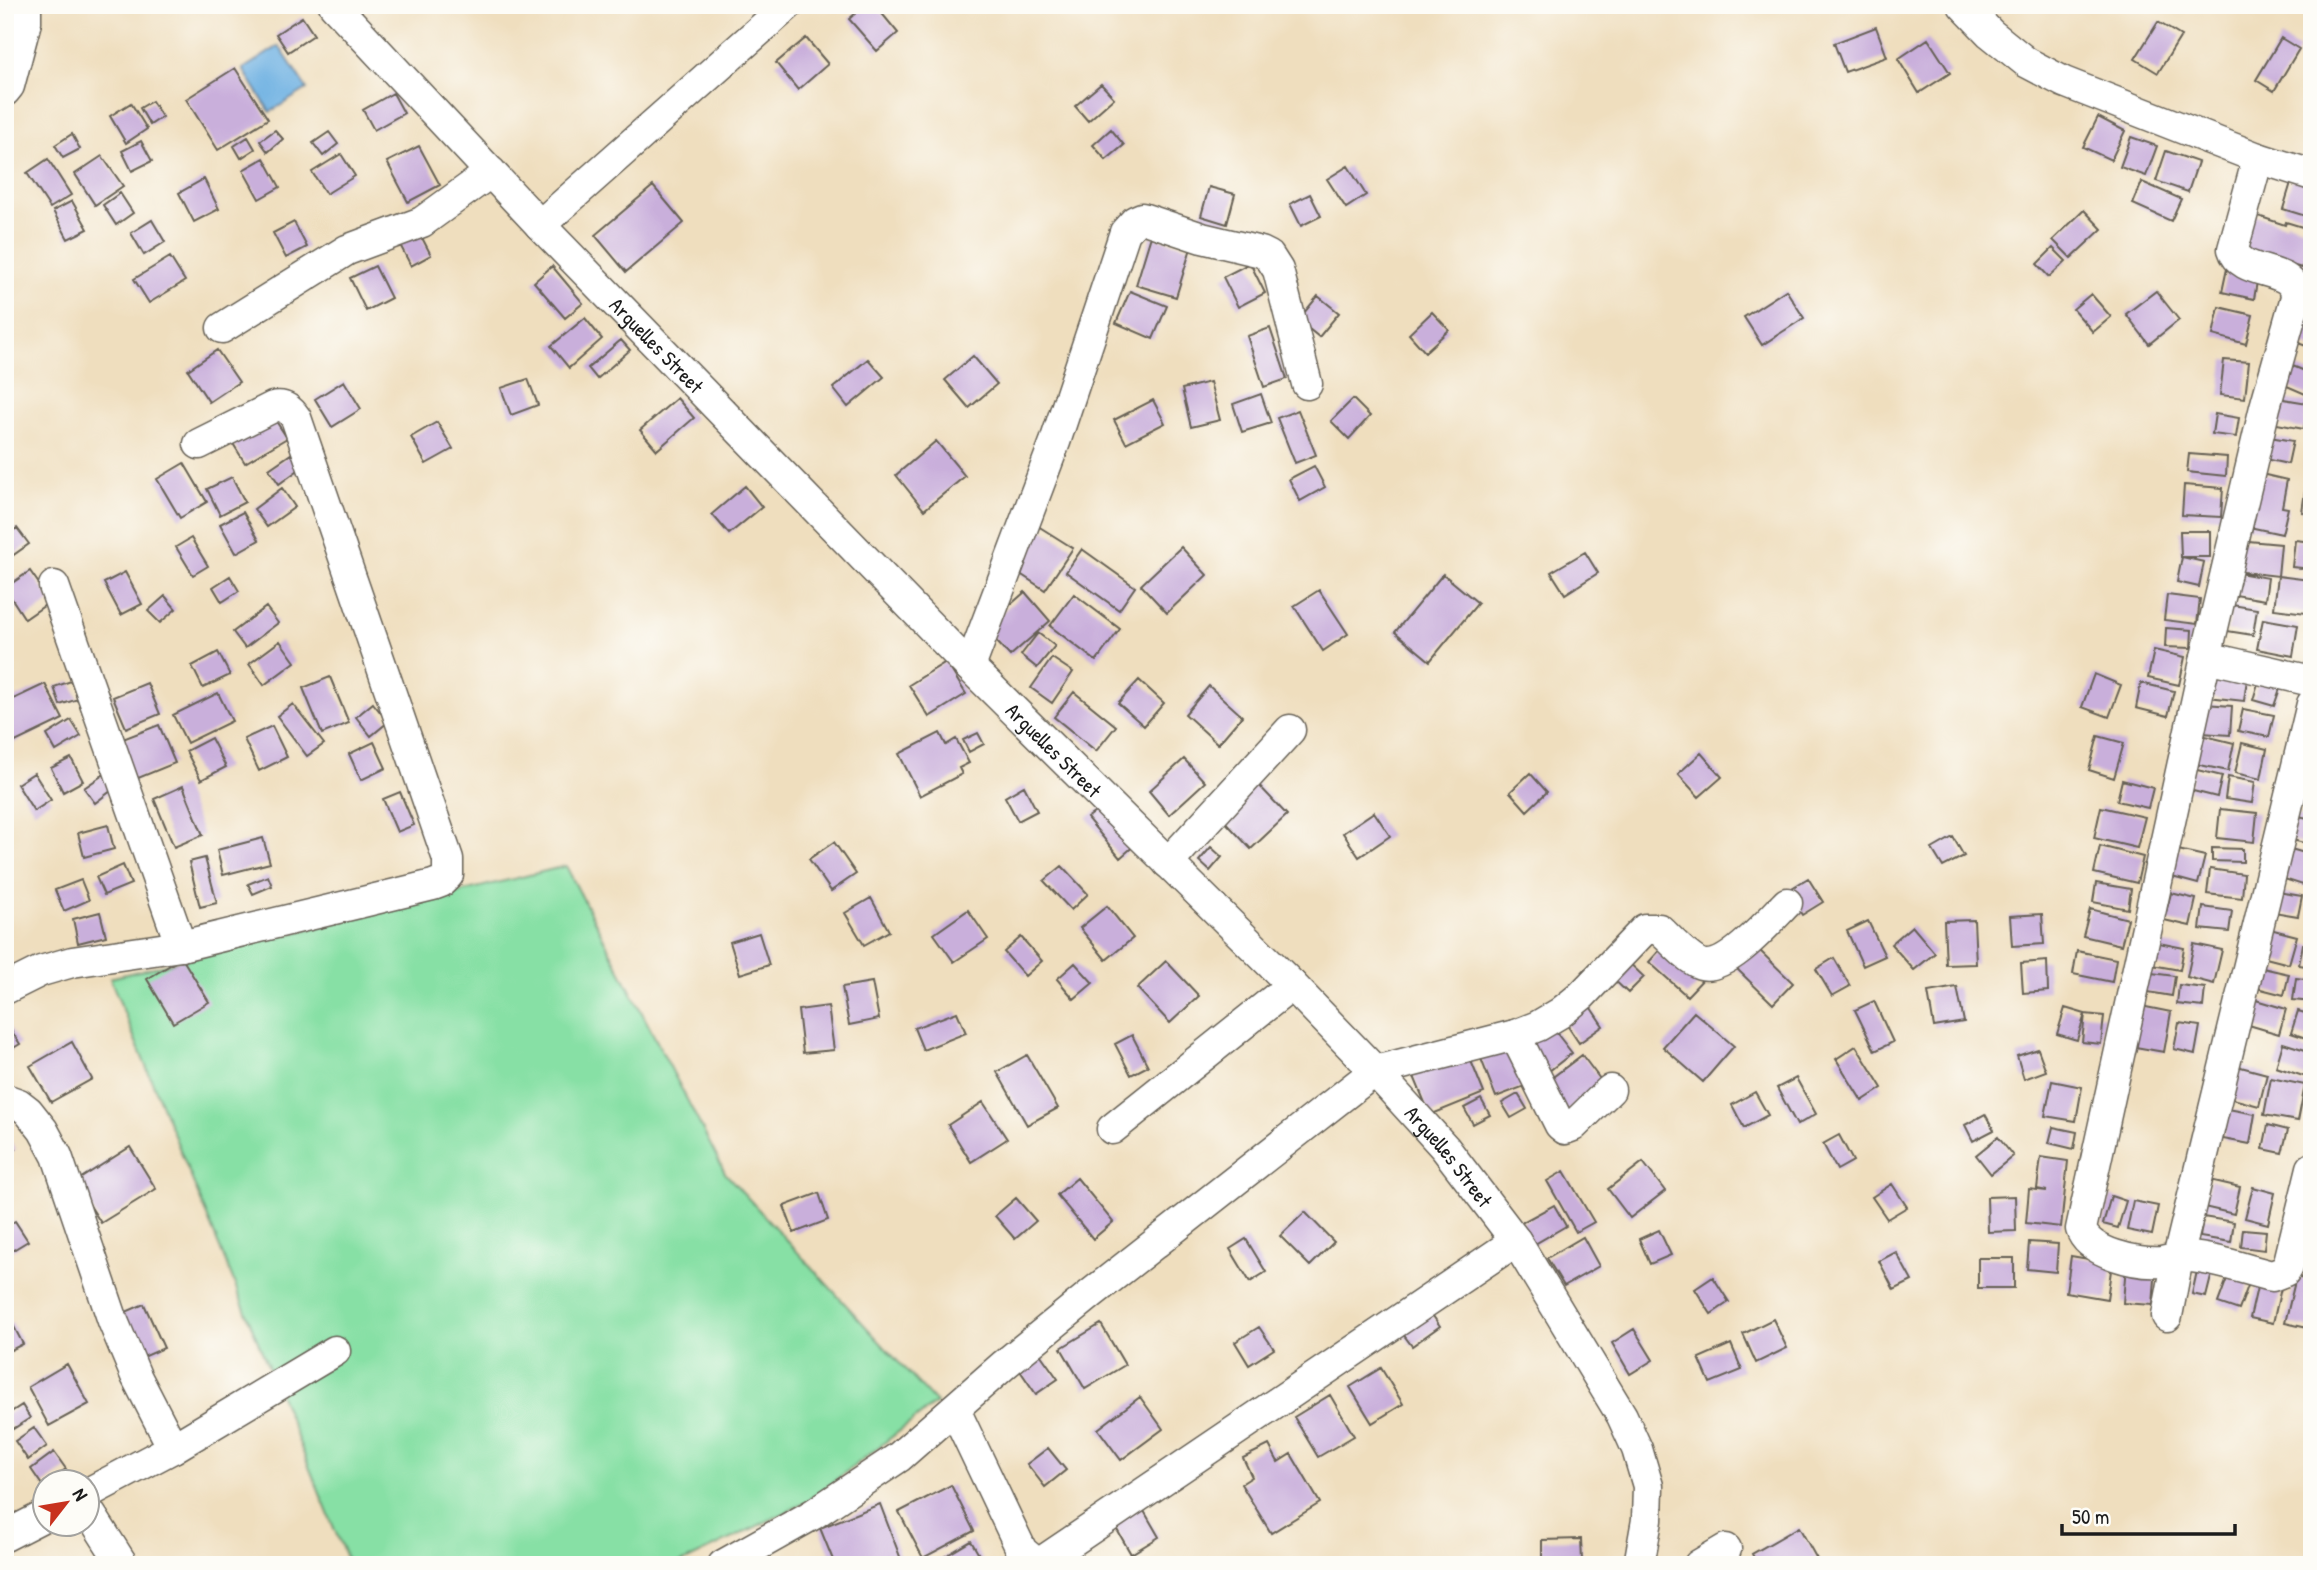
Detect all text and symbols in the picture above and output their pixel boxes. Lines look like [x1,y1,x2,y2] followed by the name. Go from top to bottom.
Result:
[603,291,711,400] street label: Arguelles Street
[1000,696,1109,804] street label: Arguelles Street
[1399,1099,1500,1214] street label: Arguelles Street
[32,1468,102,1538] north arrow
[67,1483,94,1505] text: N
[2062,1493,2235,1537] scale bar
[2072,1502,2109,1531] text: 50 m

